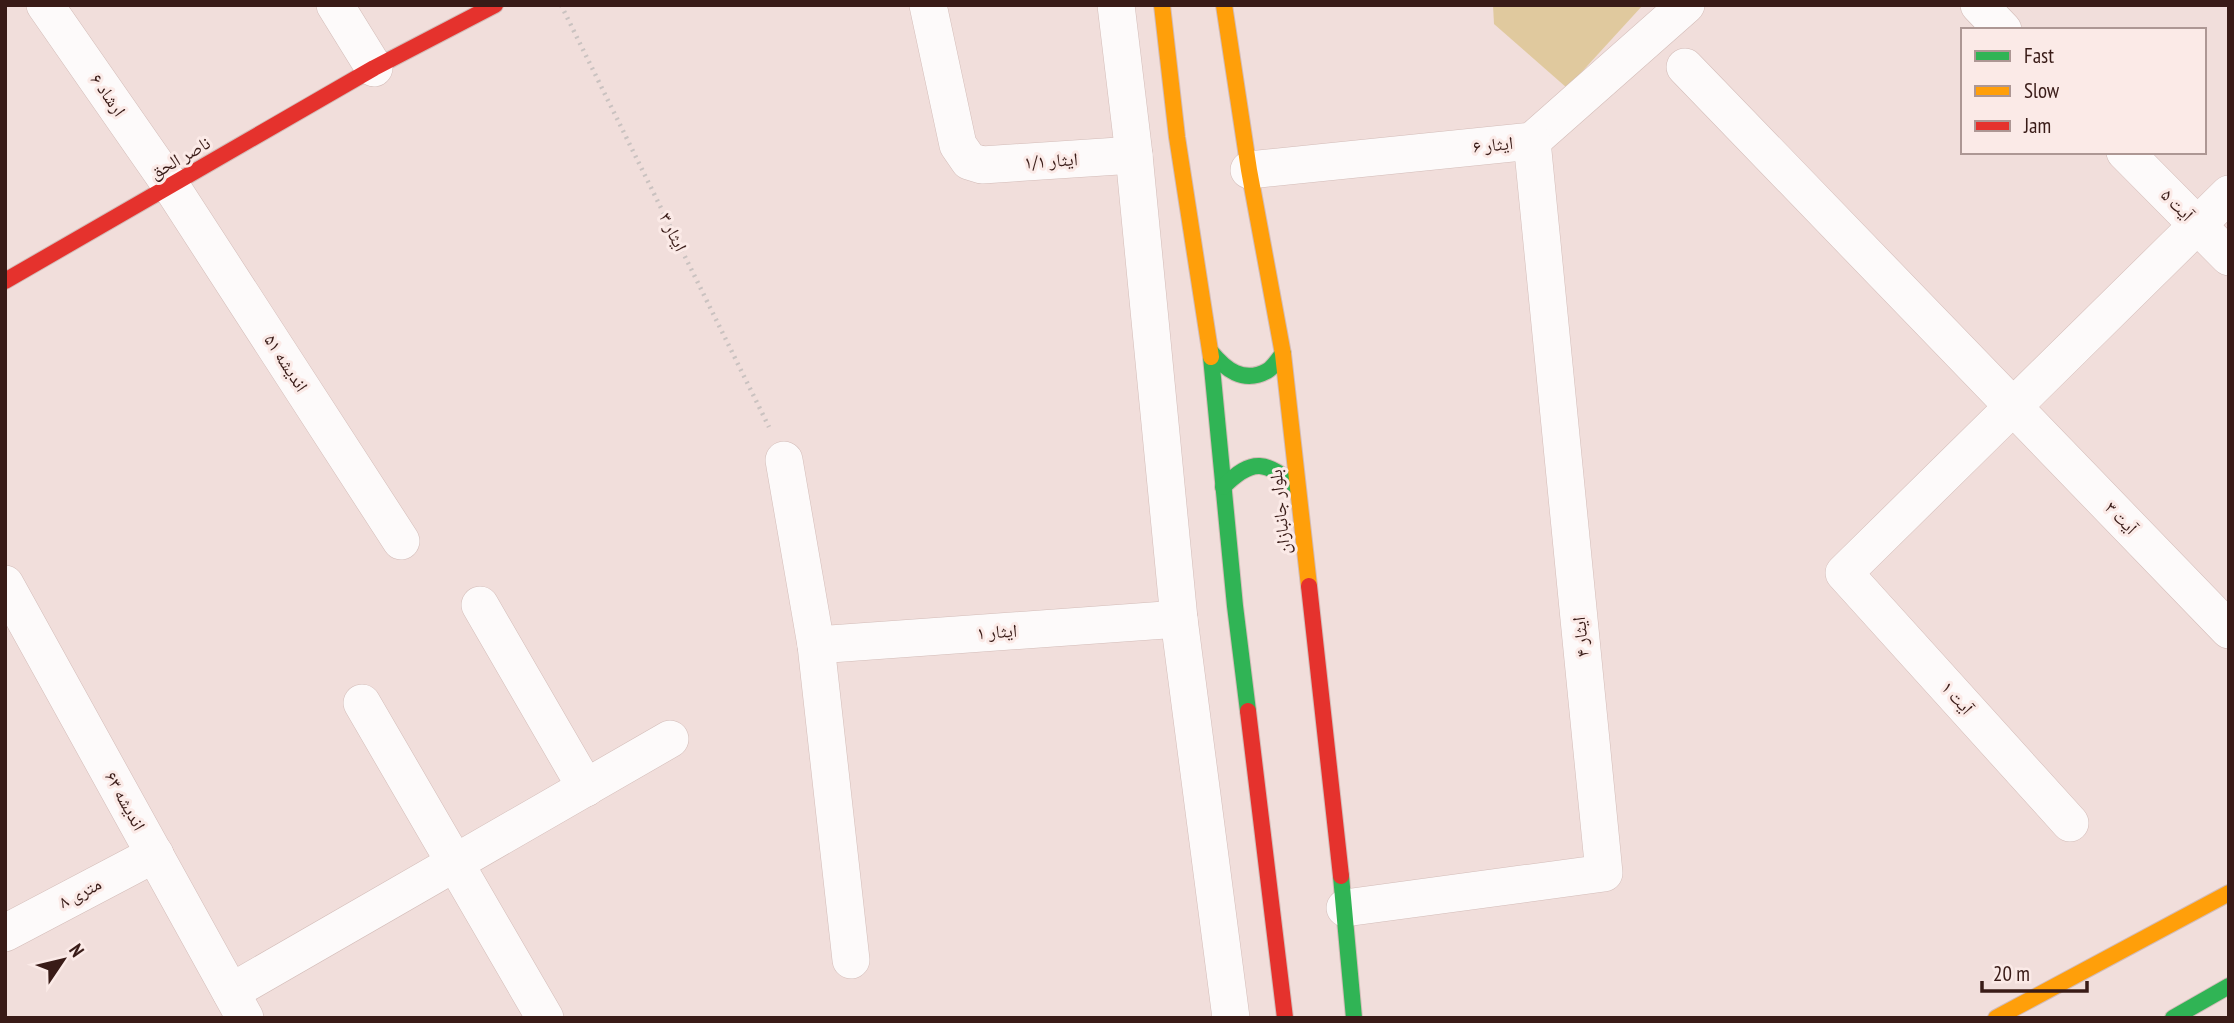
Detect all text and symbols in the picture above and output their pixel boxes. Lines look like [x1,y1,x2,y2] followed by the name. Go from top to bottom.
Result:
[1961,28,2206,154] legend
[2024,42,2054,69] text: Fast
[86,69,131,121] street label: ارشاد ۶
[2024,77,2060,104] text: Slow
[2023,112,2051,139] text: Jam
[145,131,214,184] street label: ناصر الحق
[1472,131,1514,158] street label: ایثار ۶
[1023,147,1079,174] street label: ایثار ۱/۱
[2156,183,2199,226] street label: آیت ۵
[654,209,693,255] street label: ایثار ۳
[259,330,313,396] street label: اندیشه ۵۱
[1264,468,1295,556] street label: بلوار جانبازان
[2100,496,2143,539] street label: آیت ۳
[1567,616,1594,658] street label: ایثار ۴
[976,619,1018,644] street label: ایثار ۱
[1936,676,1979,719] street label: آیت ۱
[100,767,151,834] street label: اندیشه ۶۳
[55,872,105,913] street label: ۸ متری
[28,925,98,995] north arrow
[64,939,90,961] text: N
[1982,950,2087,994] scale bar
[1993,960,2030,987] text: 20 m

